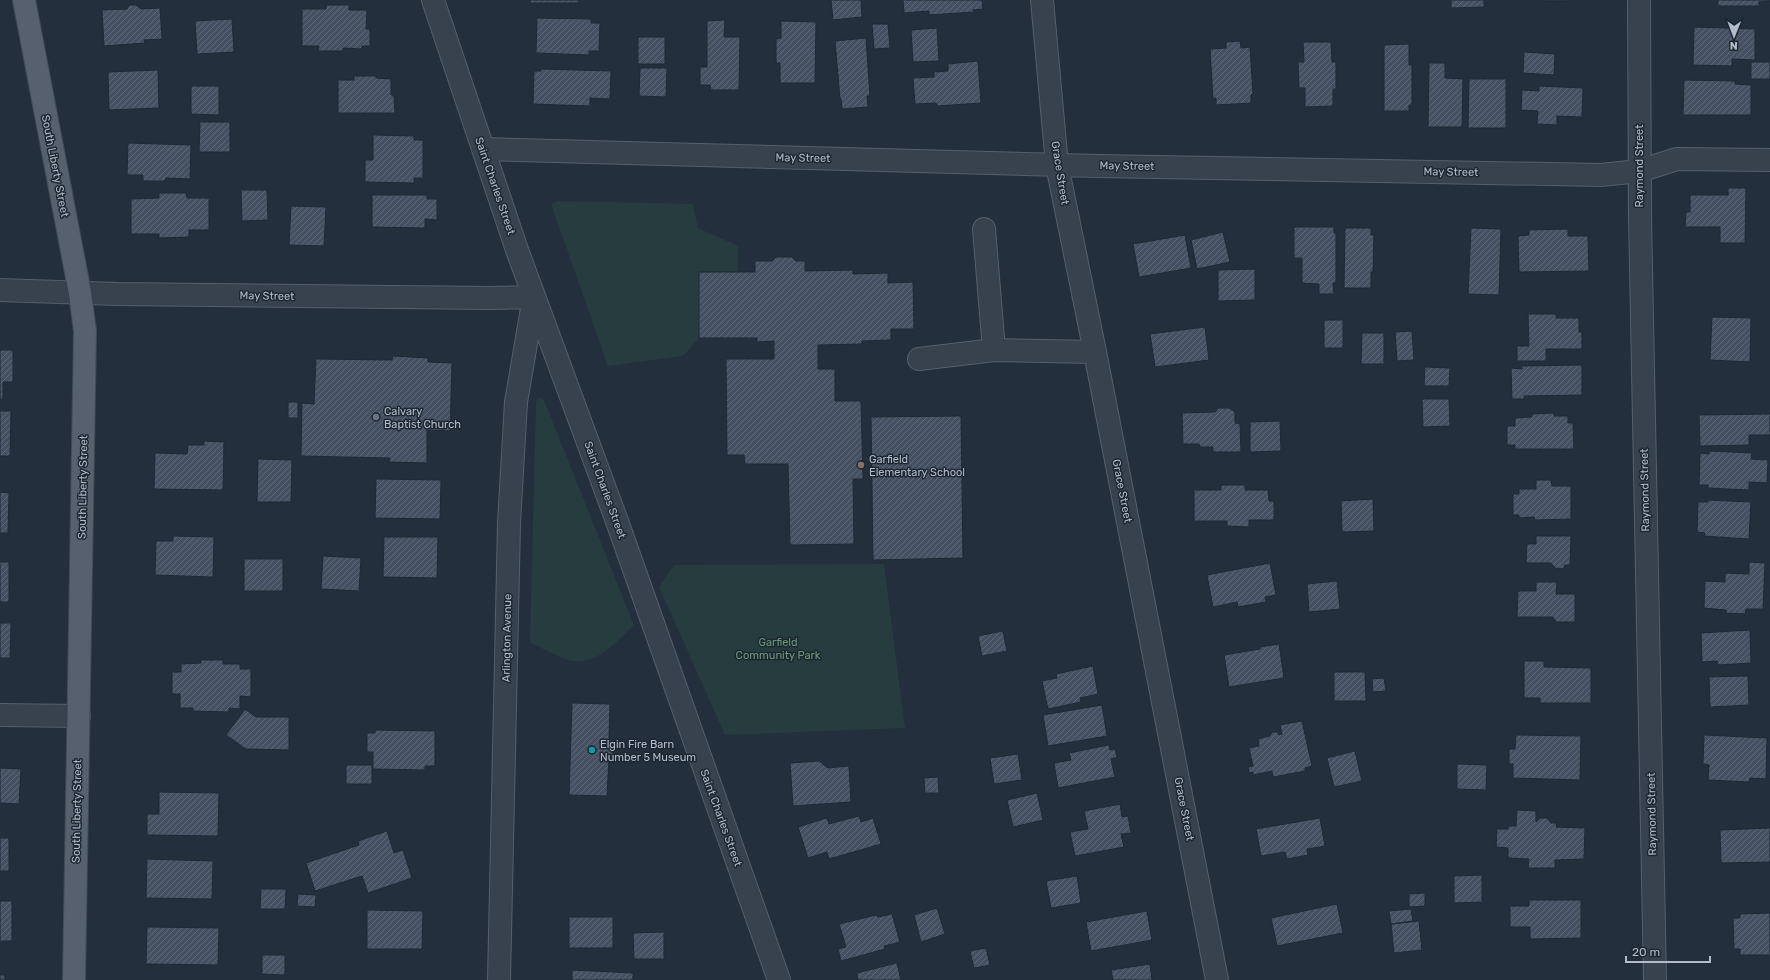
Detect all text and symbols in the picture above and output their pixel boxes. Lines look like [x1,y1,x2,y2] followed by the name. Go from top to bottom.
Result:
[1714,16,1754,56] north arrow
[1730,39,1738,52] text: N
[39,114,71,219] street label: South Liberty Street
[1633,124,1646,208] street label: Raymond Street
[472,135,518,237] street label: Saint Charles Street
[1049,140,1072,206] street label: Grace Street
[775,151,831,165] street label: May Street
[1099,159,1155,173] street label: May Street
[1423,165,1479,179] street label: May Street
[239,289,295,303] street label: May Street
[384,405,461,431] place label: Calvary Baptist Church
[371,412,381,422] marker: Calvary Baptist Church
[76,434,90,539] street label: South Liberty Street
[581,440,629,541] street label: Saint Charles Street
[1638,448,1652,532] street label: Raymond Street
[869,453,965,479] place label: Garfield Elementary School
[1109,458,1135,525] street label: Grace Street
[856,460,866,470] marker: Garfield Elementary School
[500,594,514,682] street label: Arlington Avenue
[736,636,821,662] park label: Garfield Community Park
[600,738,696,764] place label: Elgin Fire Barn Number 5 Museum
[587,745,597,755] marker: Elgin Fire Barn Number 5 Museum
[70,758,84,863] street label: South Liberty Street
[697,768,745,869] street label: Saint Charles Street
[1645,772,1659,856] street label: Raymond Street
[1171,776,1197,843] street label: Grace Street
[1626,938,1710,964] scale bar
[1632,945,1660,959] text: 20 m

